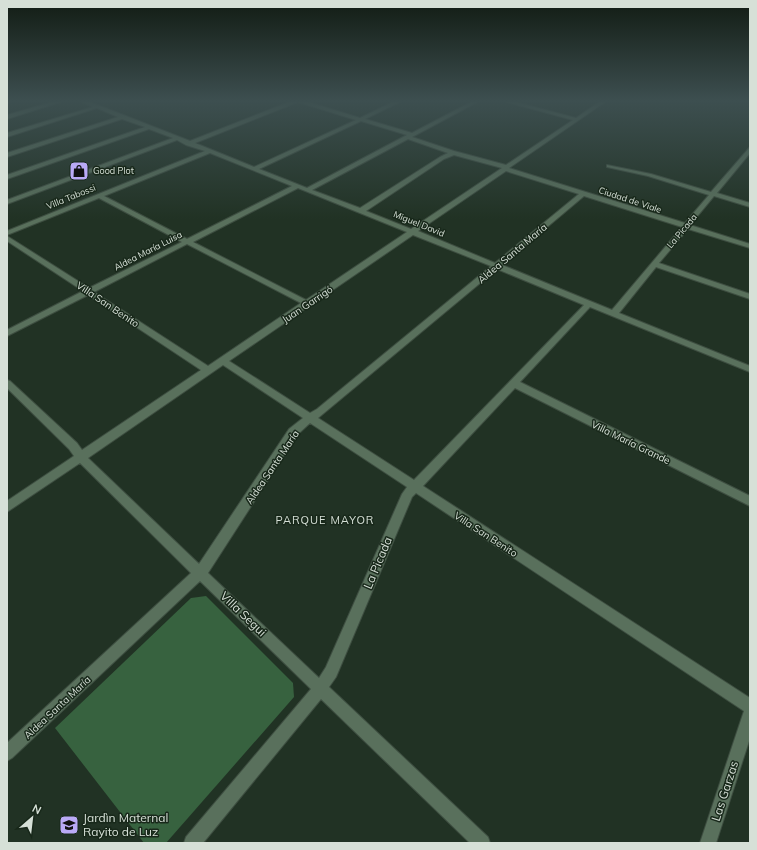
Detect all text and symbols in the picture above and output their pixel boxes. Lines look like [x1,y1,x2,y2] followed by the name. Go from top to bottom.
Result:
[68,160,90,182] shop icon: Good Plot
[93,165,134,176] place label: Good Plot
[45,182,97,211] street label: Villa Tabossi
[597,184,663,215] street label: Ciudad de Viale
[392,208,446,239] street label: Miguel David
[664,211,699,250] street label: La Picada
[475,221,550,286] street label: Aldea Santa María
[112,229,184,273] street label: Aldea María Luisa
[74,279,142,330] street label: Villa San Benito
[280,283,335,326] street label: Juan Garrigó
[589,418,672,467] street label: Villa María Grande
[243,428,302,507] street label: Aldea Santa María
[452,509,520,560] street label: Villa San Benito
[276,513,374,527] district label: PARQUE MAYOR
[360,535,395,591] street label: La Picada
[217,588,270,639] street label: Villa Segui
[21,673,93,742] street label: Aldea Santa María
[708,759,741,823] street label: Las Garzas
[12,798,52,838] north arrow
[30,801,44,817] text: N
[83,810,168,839] place label: Jardìn Maternal Rayito de Luz
[58,814,80,836] school or university icon: Jardìn Maternal Rayito de Luz

